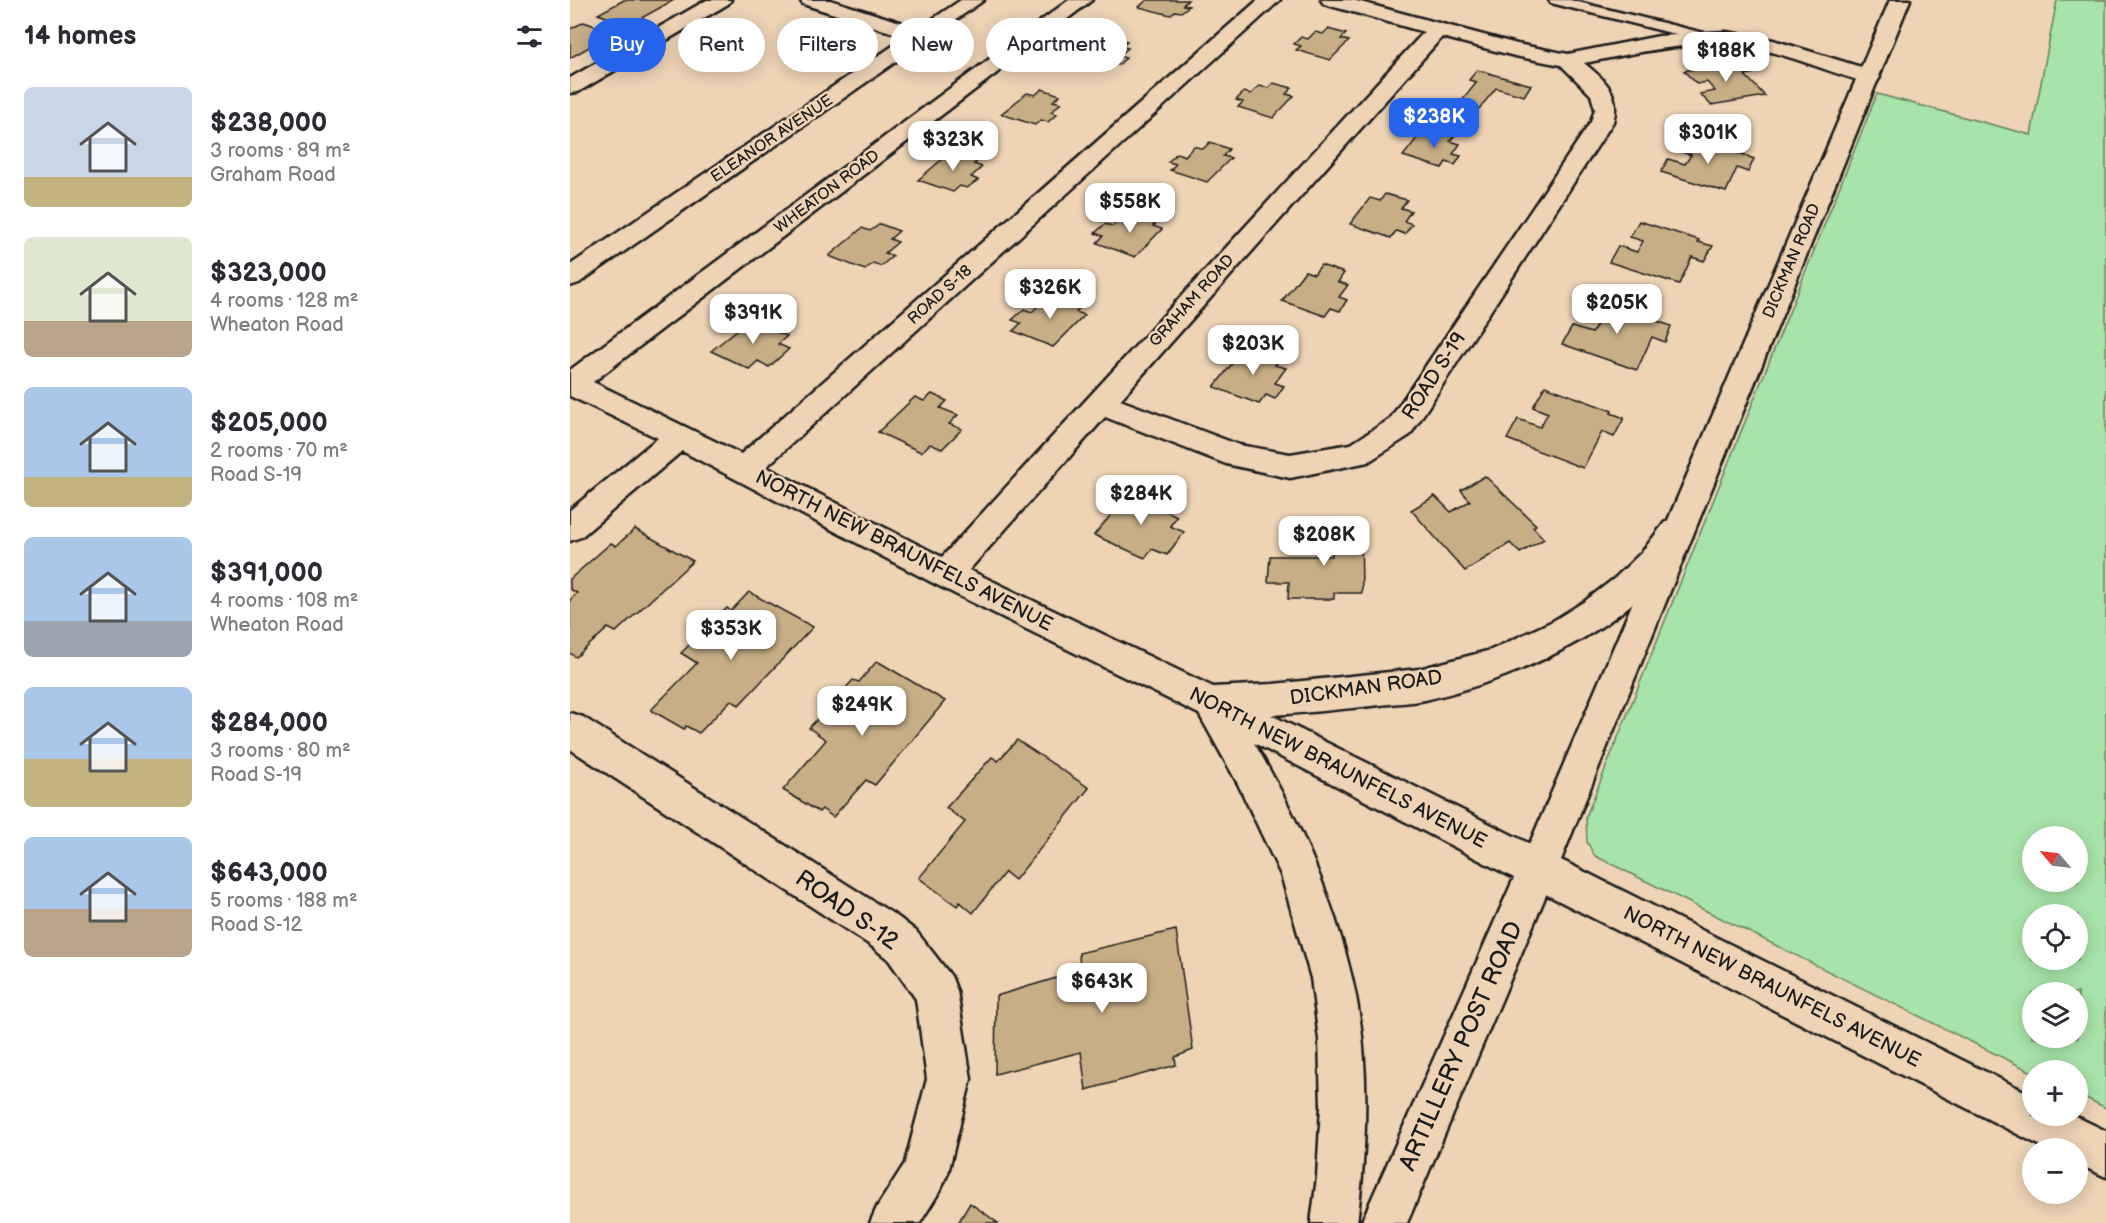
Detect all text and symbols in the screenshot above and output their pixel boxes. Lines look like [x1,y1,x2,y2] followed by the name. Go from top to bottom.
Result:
[588,18,666,72] chip: Buy
[678,18,765,72] chip: Rent
[777,18,878,72] chip: Filters
[890,18,974,72] chip: New
[986,18,1127,72] chip: Apartment
[513,20,546,53] icon: filters
[24,21,136,52] text: 14 homes
[1684,32,1768,83] pin: $188K
[1696,39,1756,63] text: $188K
[707,91,837,187] street label: ELEANOR AVENUE
[1392,98,1476,149] pin: $238K
[1403,105,1465,129] text: $238K
[210,108,327,139] text: $238,000
[72,111,144,183] icon: home
[1666,114,1750,165] pin: $301K
[911,121,995,172] pin: $323K
[1678,121,1738,145] text: $301K
[922,128,984,152] text: $323K
[210,139,351,163] text: 3 rooms · 89 m²
[771,146,883,238] street label: WHEATON ROAD
[210,163,336,187] text: Graham Road
[1088,183,1172,234] pin: $558K
[1099,190,1161,214] text: $558K
[1759,201,1825,321] street label: DICKMAN ROAD
[1146,251,1238,351] street label: GRAHAM ROAD
[210,258,327,289] text: $323,000
[72,261,144,333] icon: home
[904,261,976,329] street label: ROAD S-18
[1008,269,1092,320] pin: $326K
[1019,276,1081,300] text: $326K
[1575,284,1659,335] pin: $205K
[210,289,358,313] text: 4 rooms · 128 m²
[1586,291,1648,315] text: $205K
[711,294,795,345] pin: $391K
[724,301,782,325] text: $391K
[210,313,344,337] text: Wheaton Road
[1211,325,1295,376] pin: $203K
[1397,328,1471,424] street label: ROAD S-19
[1222,332,1284,356] text: $203K
[210,408,328,439] text: $205,000
[72,411,144,483] icon: home
[210,439,348,463] text: 2 rooms · 70 m²
[210,463,302,487] text: Road S-19
[751,465,1057,637] street label: NORTH NEW BRAUNFELS AVENUE
[1099,475,1183,526] pin: $284K
[1110,482,1172,506] text: $284K
[1282,516,1366,567] pin: $208K
[1293,523,1355,547] text: $208K
[210,558,323,589] text: $391,000
[72,561,144,633] icon: home
[210,589,358,613] text: 4 rooms · 108 m²
[689,610,773,661] pin: $353K
[210,613,344,637] text: Wheaton Road
[700,617,762,641] text: $353K
[1288,665,1444,711] street label: DICKMAN ROAD
[1185,682,1491,854] street label: NORTH NEW BRAUNFELS AVENUE
[820,686,904,737] pin: $249K
[831,693,893,717] text: $249K
[210,708,328,739] text: $284,000
[72,711,144,783] icon: home
[210,739,351,763] text: 3 rooms · 80 m²
[210,763,302,787] text: Road S-19
[2022,826,2088,892] north arrow
[2022,826,2088,1204] map controls
[210,858,328,889] text: $643,000
[72,861,144,933] icon: home
[790,864,904,956] street label: ROAD S-12
[210,889,358,913] text: 5 rooms · 188 m²
[1619,901,1925,1073] street label: NORTH NEW BRAUNFELS AVENUE
[2022,904,2088,970] button: locate
[210,913,302,937] text: Road S-12
[1393,917,1529,1175] street label: ARTILLERY POST ROAD
[1060,963,1144,1014] pin: $643K
[1071,970,1133,994] text: $643K
[2022,982,2088,1048] button: layers
[2022,1060,2088,1126] button: +
[2022,1138,2088,1204] button: −

